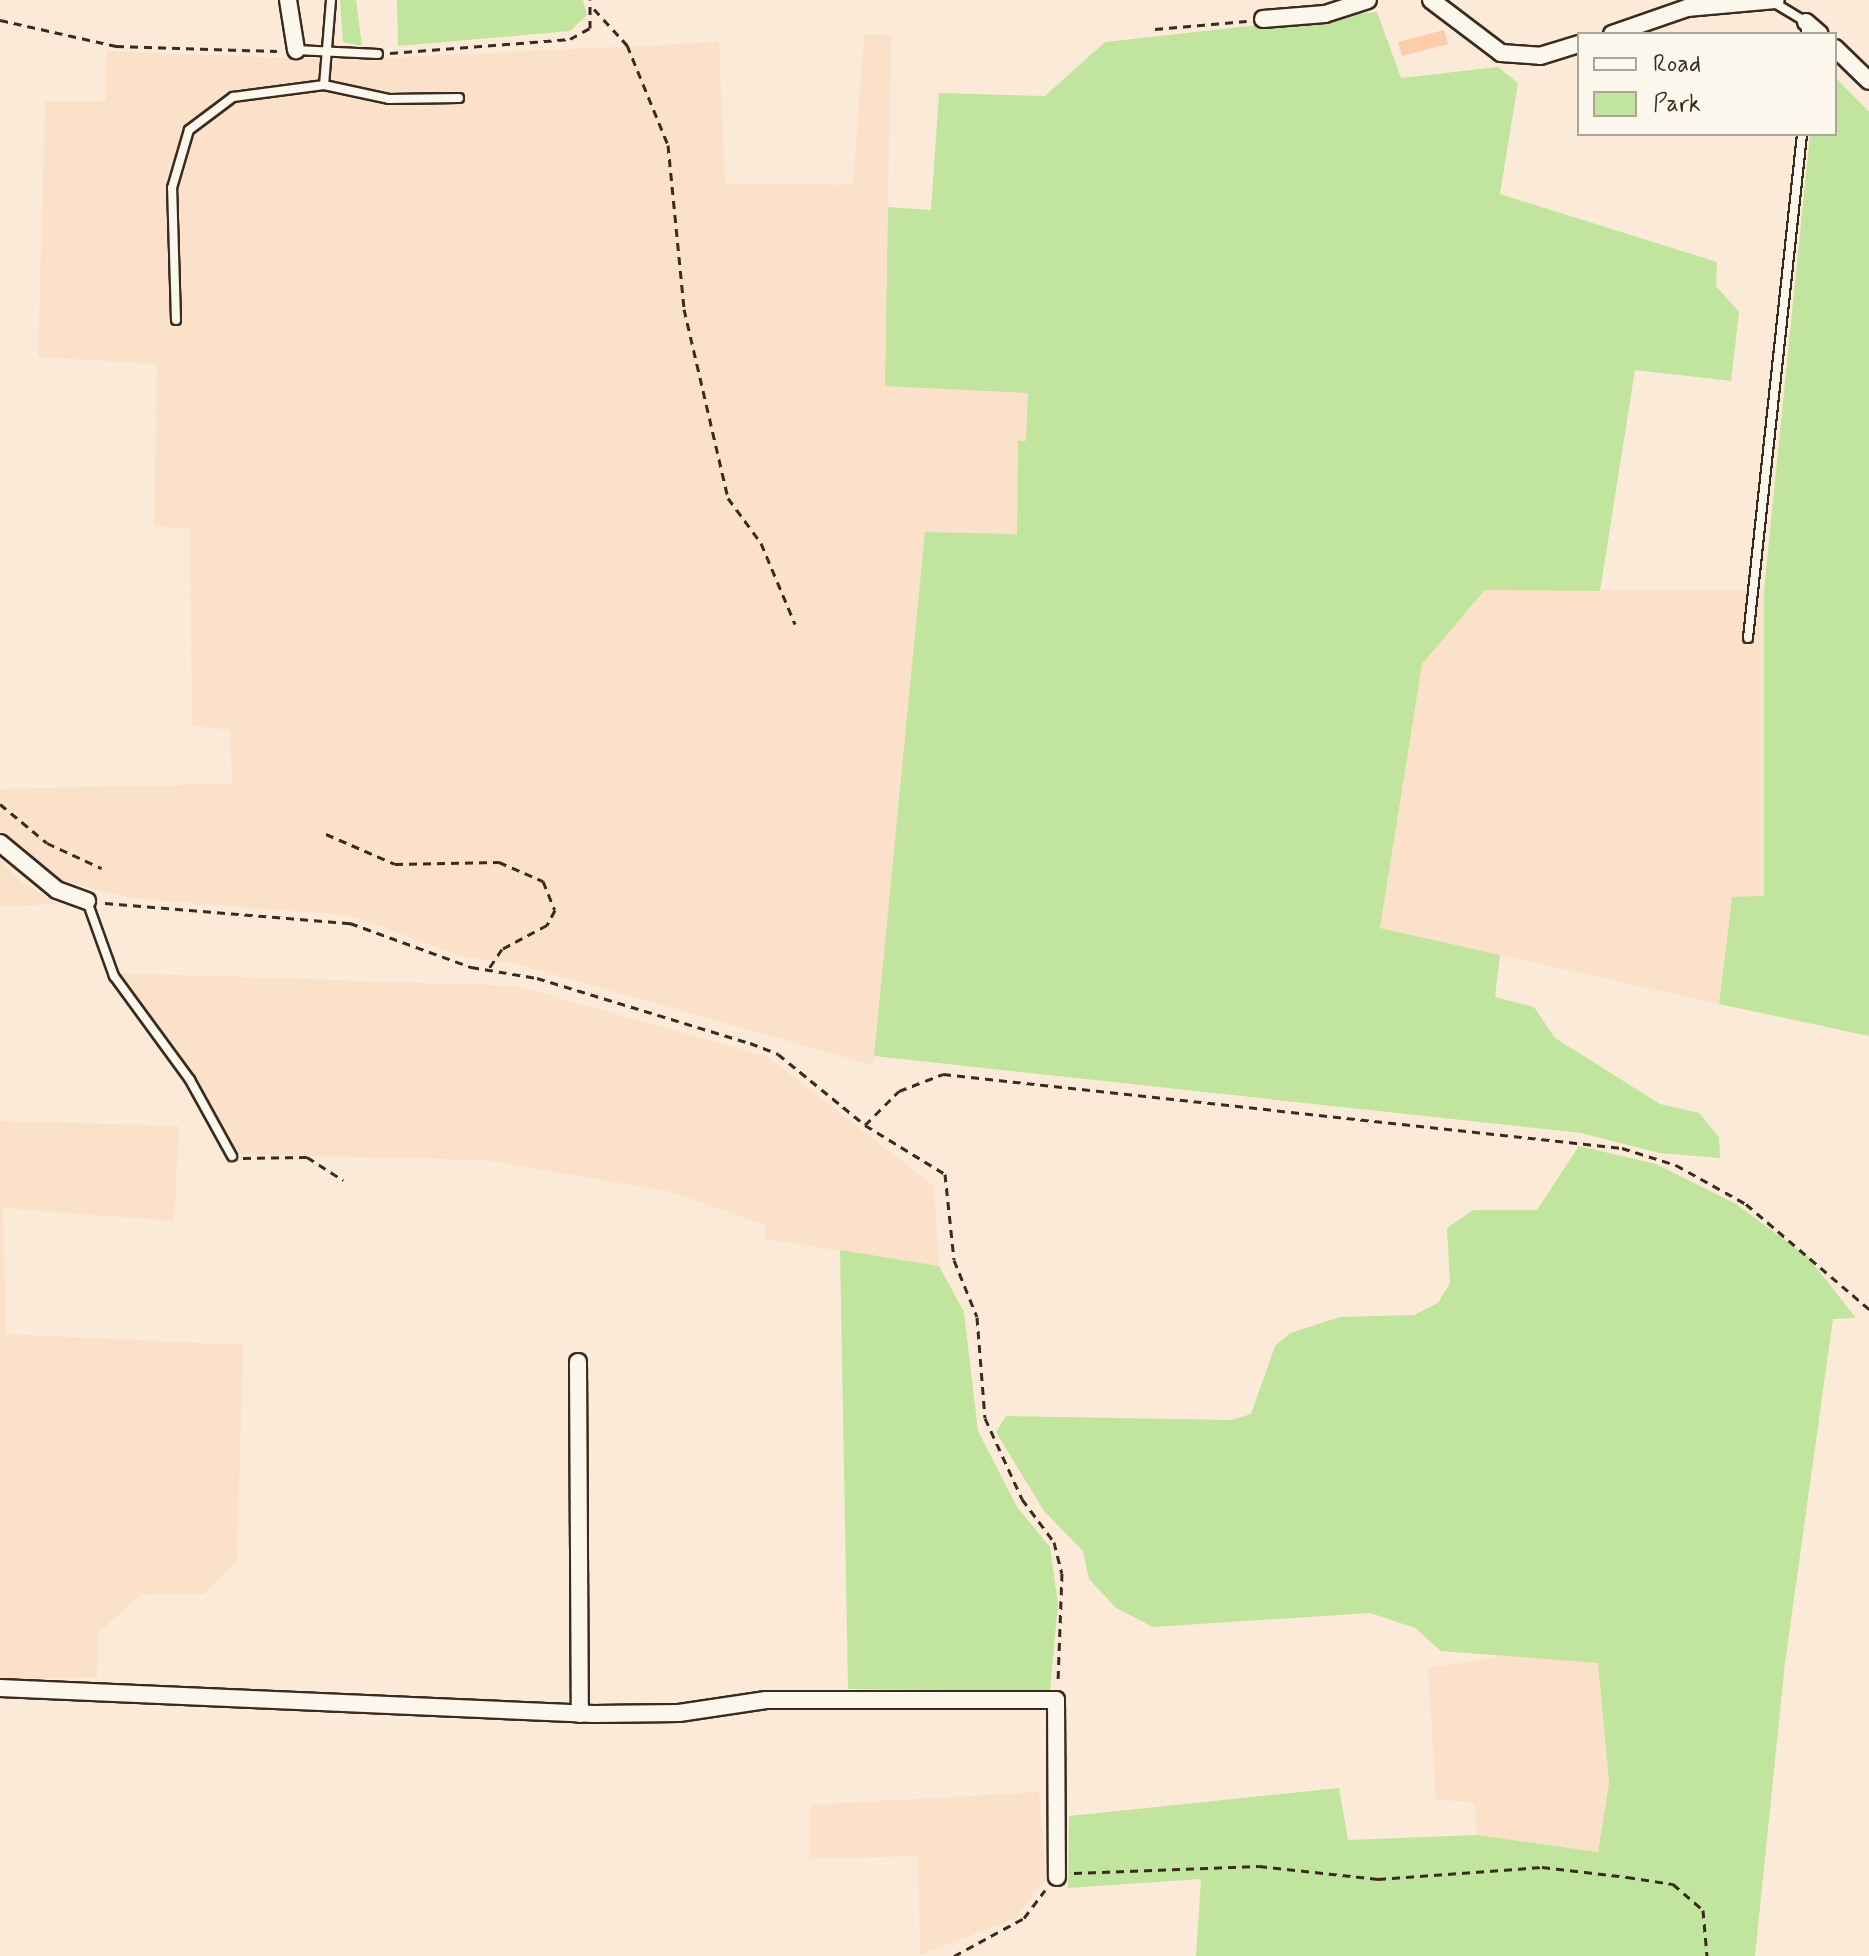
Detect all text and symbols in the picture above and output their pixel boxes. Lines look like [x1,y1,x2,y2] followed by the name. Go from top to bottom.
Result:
[1577,32,1837,136] legend
[1653,49,1701,80] text: Road
[1653,89,1701,120] text: Park

